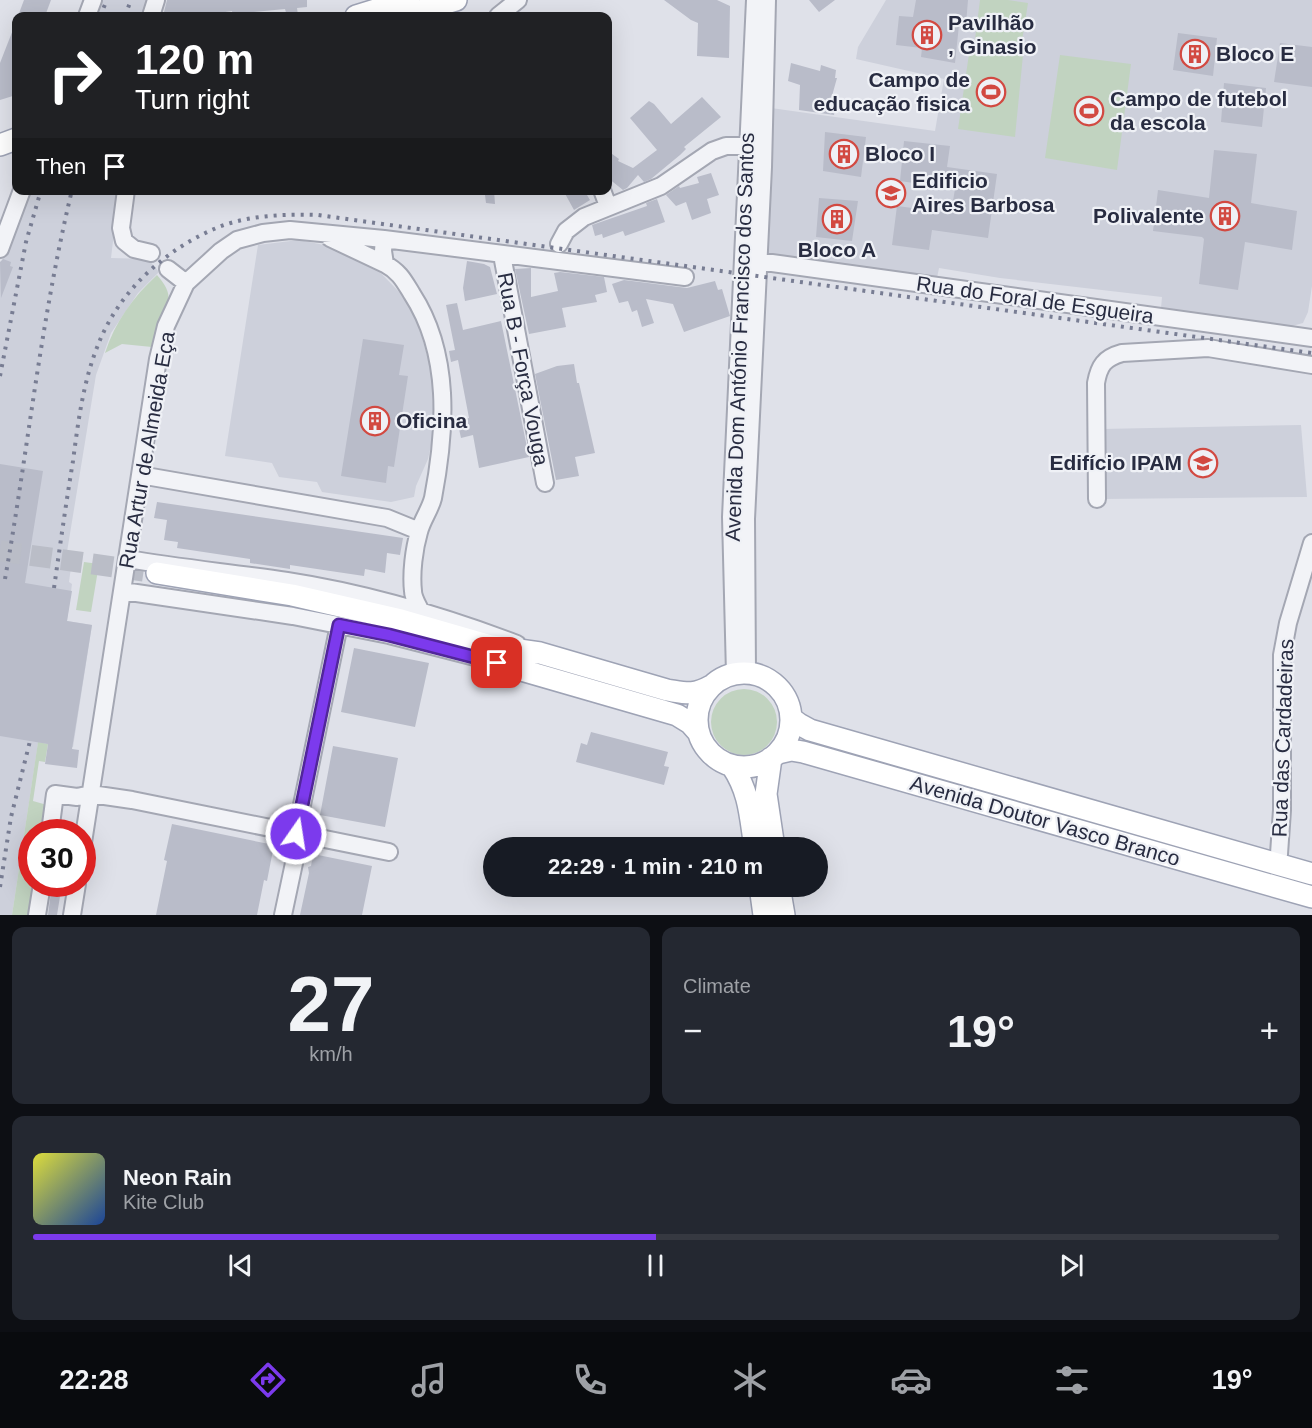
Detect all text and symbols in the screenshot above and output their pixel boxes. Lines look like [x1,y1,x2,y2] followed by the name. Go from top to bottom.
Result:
[948,11,1037,58] place label: Pavilhão , Ginasio
[911,19,943,51] building icon: Pavilhão , Ginasio
[36,36,114,114] icon: right
[135,36,254,83] text: 120 m
[1179,38,1211,70] building icon: Bloco E
[1216,42,1294,65] place label: Bloco E
[814,68,970,115] place label: Campo de educação fisica
[975,76,1007,108] sports icon: Campo de educação fisica
[135,85,250,115] text: Turn right
[1110,87,1287,134] place label: Campo de futebol da escola
[1073,95,1105,127] sports icon: Campo de futebol da escola
[721,132,758,542] street label: Avenida Dom António Francisco dos Santos
[828,138,860,170] building icon: Bloco I
[865,142,935,165] place label: Bloco I
[98,150,131,183] icon: arrive
[36,154,86,179] text: Then
[912,169,1055,216] place label: Edificio Aires Barbosa
[875,177,907,209] school or university icon: Edificio Aires Barbosa
[1209,200,1241,232] building icon: Polivalente
[821,203,853,235] building icon: Bloco A
[1093,204,1204,227] place label: Polivalente
[798,238,876,261] place label: Bloco A
[493,270,554,468] street label: Rua B - Força Vouga
[915,271,1155,328] street label: Rua do Foral de Esgueira
[114,329,179,570] street label: Rua Artur de Almeida Eça
[359,405,391,437] building icon: Oficina
[396,409,468,432] place label: Oficina
[1187,447,1219,479] school or university icon: Edifício IPAM
[1049,451,1182,474] place label: Edifício IPAM
[471,637,522,688] pin
[1268,638,1297,838] street label: Rua das Cardadeiras
[480,646,513,679] icon: arrive
[908,771,1183,870] street label: Avenida Doutor Vasco Branco
[264,802,328,866] position arrow
[18,819,96,897] speed limit sign: 30
[548,854,763,879] text: 22:29 · 1 min · 210 m
[288,960,374,1048] text: 27
[683,975,751,997] text: Climate
[947,1006,1015,1057] text: 19°
[683,1012,702,1049] text: −
[1260,1012,1279,1049] text: +
[309,1043,353,1065] text: km/h
[123,1165,232,1190] text: Neon Rain
[123,1191,204,1213] text: Kite Club
[224,1249,257,1282] icon: previous
[639,1249,672,1282] icon: pause
[1055,1249,1088,1282] icon: next
[247,1359,289,1401] icon: directions
[408,1359,450,1401] icon: music
[569,1359,611,1401] icon: phone
[729,1359,771,1401] icon: climate
[890,1359,932,1401] icon: car
[1051,1359,1093,1401] icon: filters
[59,1365,128,1395] text: 22:28
[1212,1365,1253,1395] text: 19°

